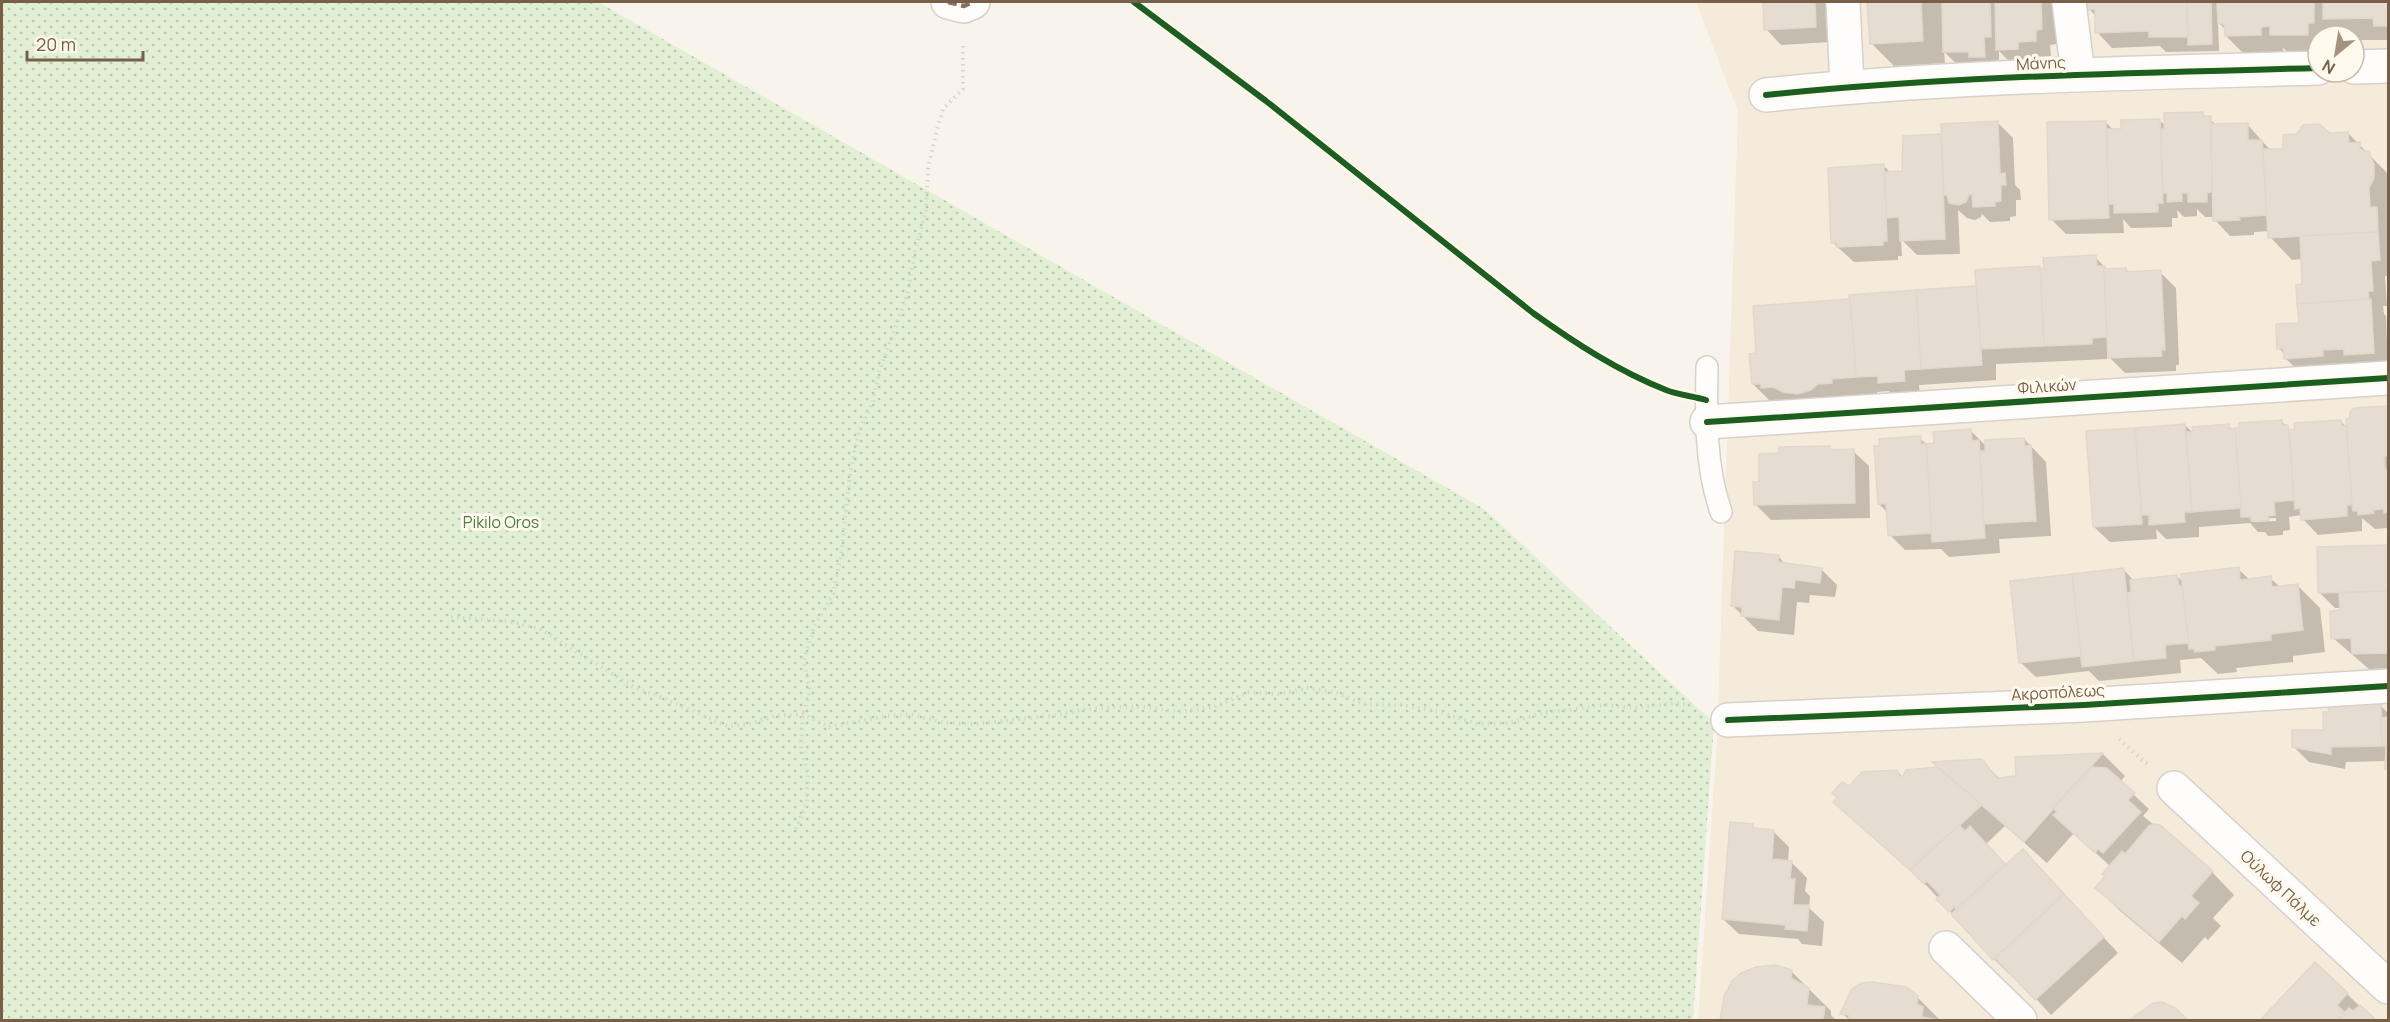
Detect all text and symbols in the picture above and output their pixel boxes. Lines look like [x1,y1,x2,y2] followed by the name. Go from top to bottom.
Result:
[27,24,142,62] scale bar
[2306,24,2366,84] north arrow
[36,32,76,56] text: 20 m
[2016,51,2066,75] street label: Μάνης
[2318,55,2339,79] text: N
[2017,373,2077,399] street label: Φιλικών
[463,511,539,533] park label: Pikilo Oros
[2011,679,2106,705] street label: Ακροπόλεως
[2236,845,2326,931] street label: Ούλωφ Πάλμε

